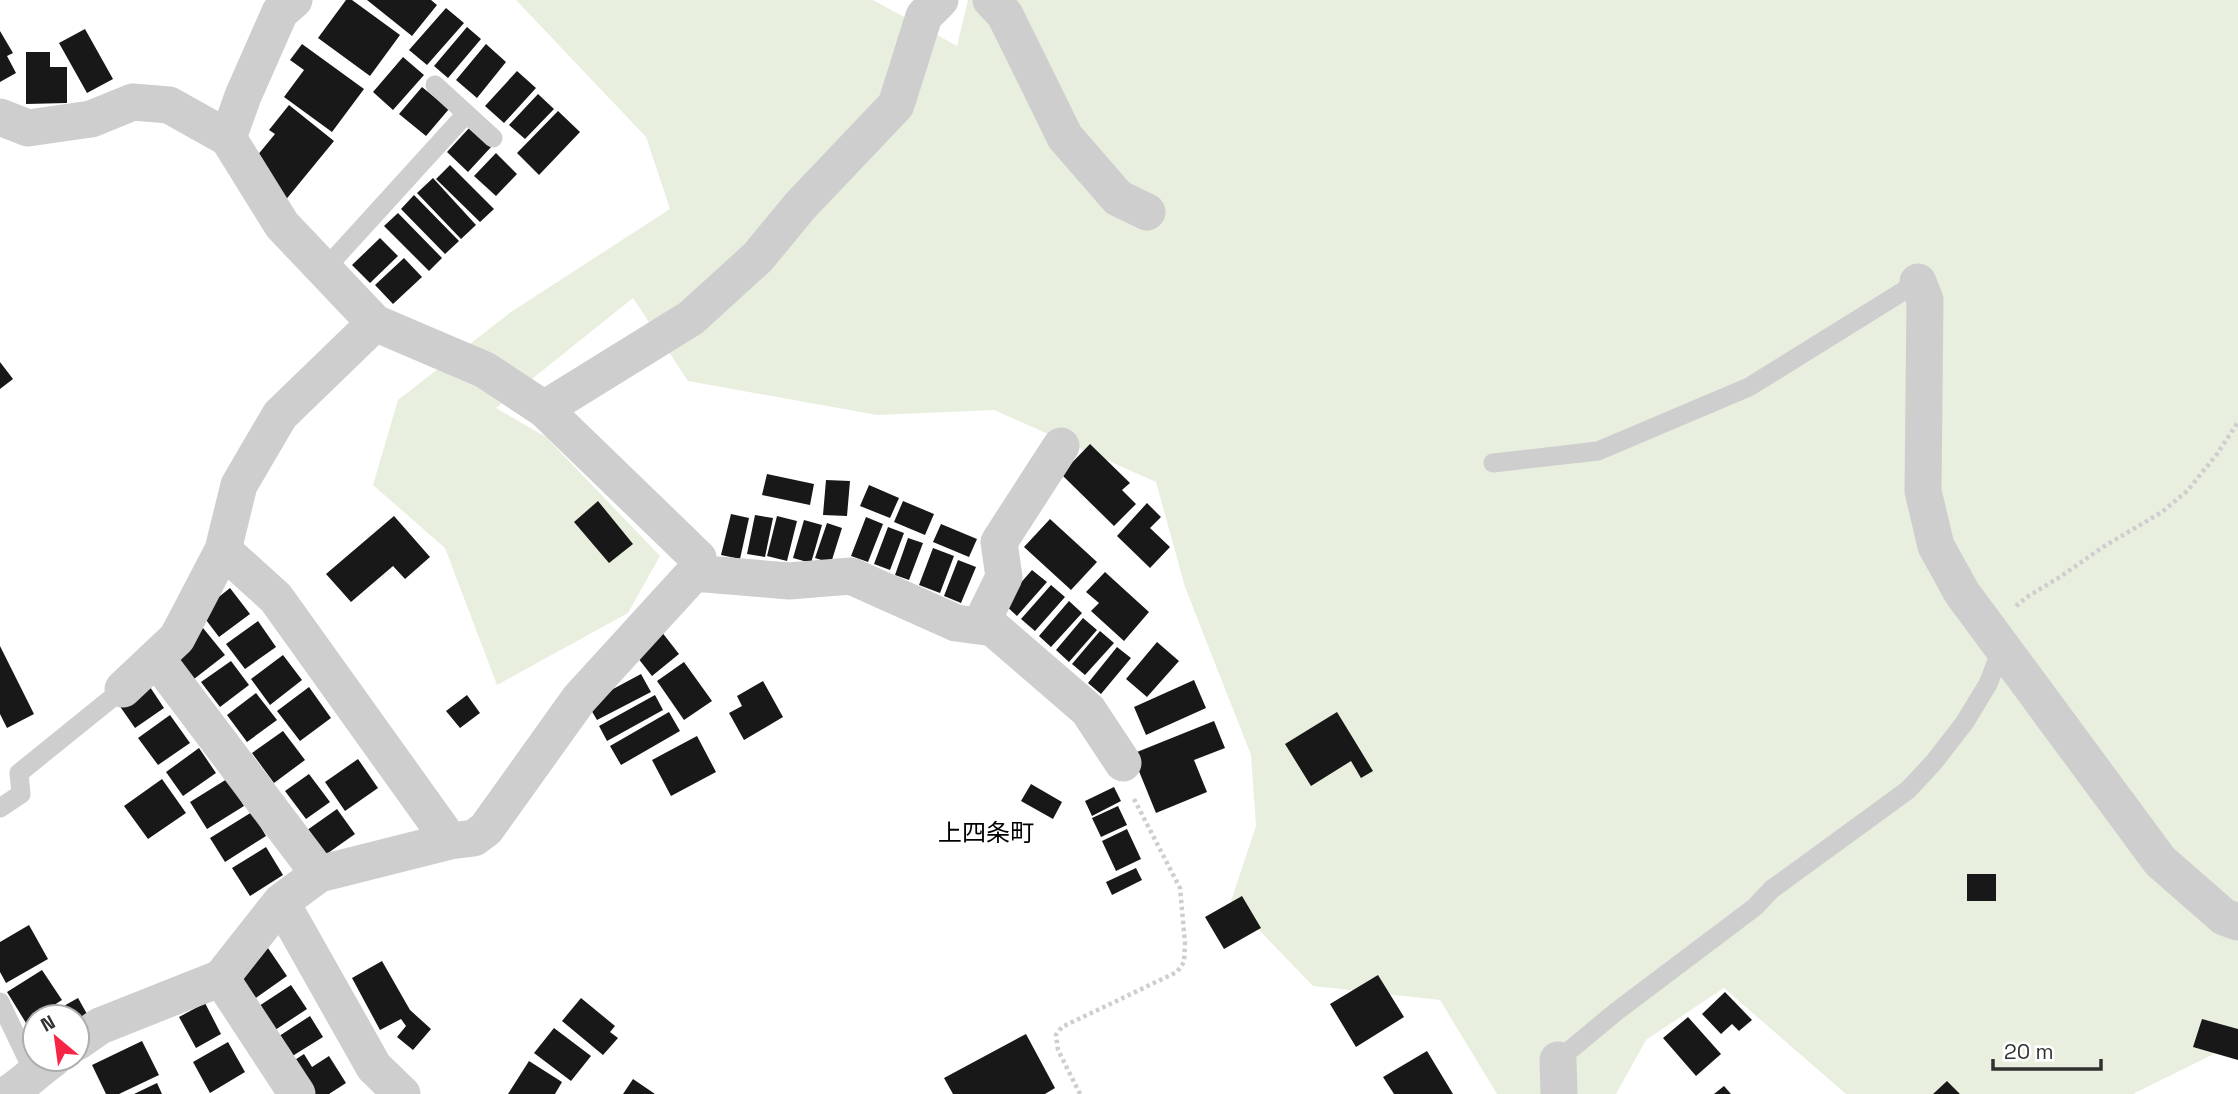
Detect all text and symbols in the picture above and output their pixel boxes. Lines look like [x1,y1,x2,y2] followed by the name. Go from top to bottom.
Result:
[938,817,1034,848] district label: 上四条町
[21,1003,91,1073] north arrow
[36,1010,60,1038] text: N
[1993,1028,2102,1072] scale bar
[2004,1038,2054,1065] text: 20 m

